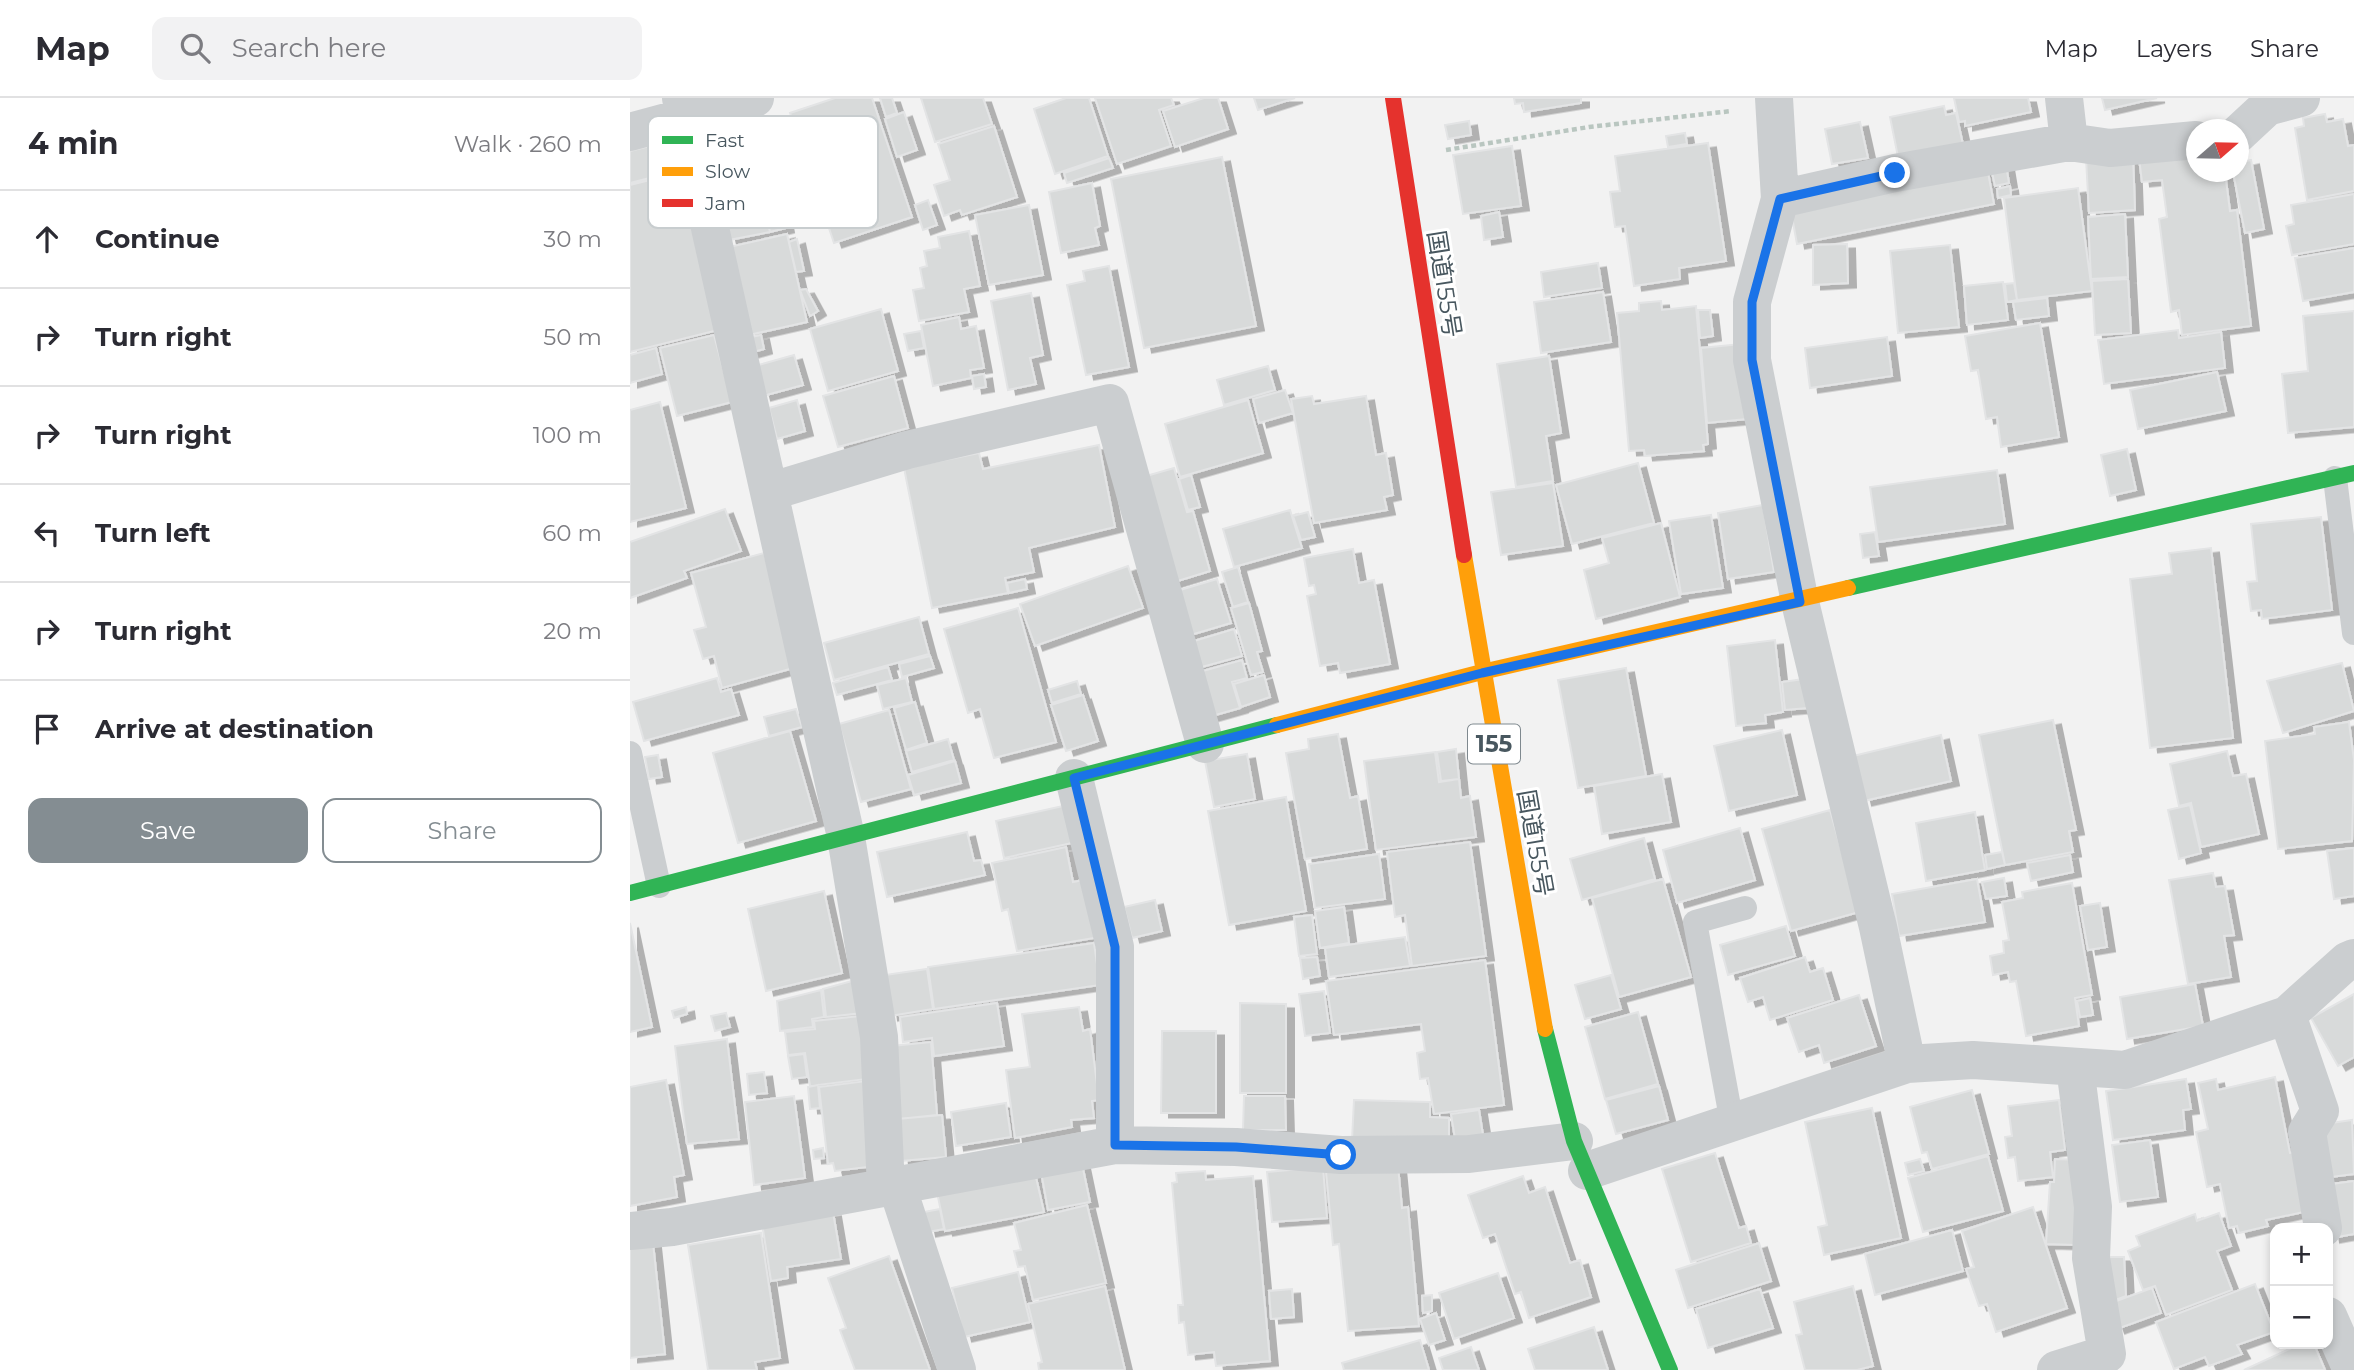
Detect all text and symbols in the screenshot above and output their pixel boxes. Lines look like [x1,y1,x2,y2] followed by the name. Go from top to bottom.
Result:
[152,17,642,80] search box
[35,28,110,68] text: Map
[176,29,214,67] icon: search
[232,32,386,64] text: Search here
[2044,34,2098,63] text: Map
[2136,34,2212,63] text: Layers
[2250,34,2319,63] text: Share
[648,116,878,228] legend
[2186,119,2249,182] north arrow
[28,125,118,162] text: 4 min
[705,129,745,152] text: Fast
[454,130,602,158] text: Walk · 260 m
[1879,157,1910,188] route end
[705,160,750,183] text: Slow
[704,192,746,215] text: Jam
[28,220,66,258] icon: ahead
[95,223,220,255] text: Continue
[543,225,602,253] text: 30 m
[1422,228,1467,339] street label: 国道155号
[28,318,66,356] icon: right
[95,321,231,353] text: Turn right
[543,323,602,351] text: 50 m
[28,416,66,454] icon: right
[95,419,231,451] text: Turn right
[533,421,602,449] text: 100 m
[28,514,66,552] icon: left
[95,517,211,549] text: Turn left
[542,519,602,547] text: 60 m
[28,612,66,650] icon: right
[95,615,231,647] text: Turn right
[543,617,602,645] text: 20 m
[28,710,66,748] icon: arrive
[95,713,374,745] text: Arrive at destination
[1468,724,1520,764] road number: 155
[1512,787,1559,898] street label: 国道155号
[28,798,308,863] button: Save
[322,798,602,863] button: Share
[1325,1139,1356,1170] route start
[2270,1223,2333,1349] map controls
[2270,1223,2333,1286] button: +
[2270,1286,2333,1349] button: −

